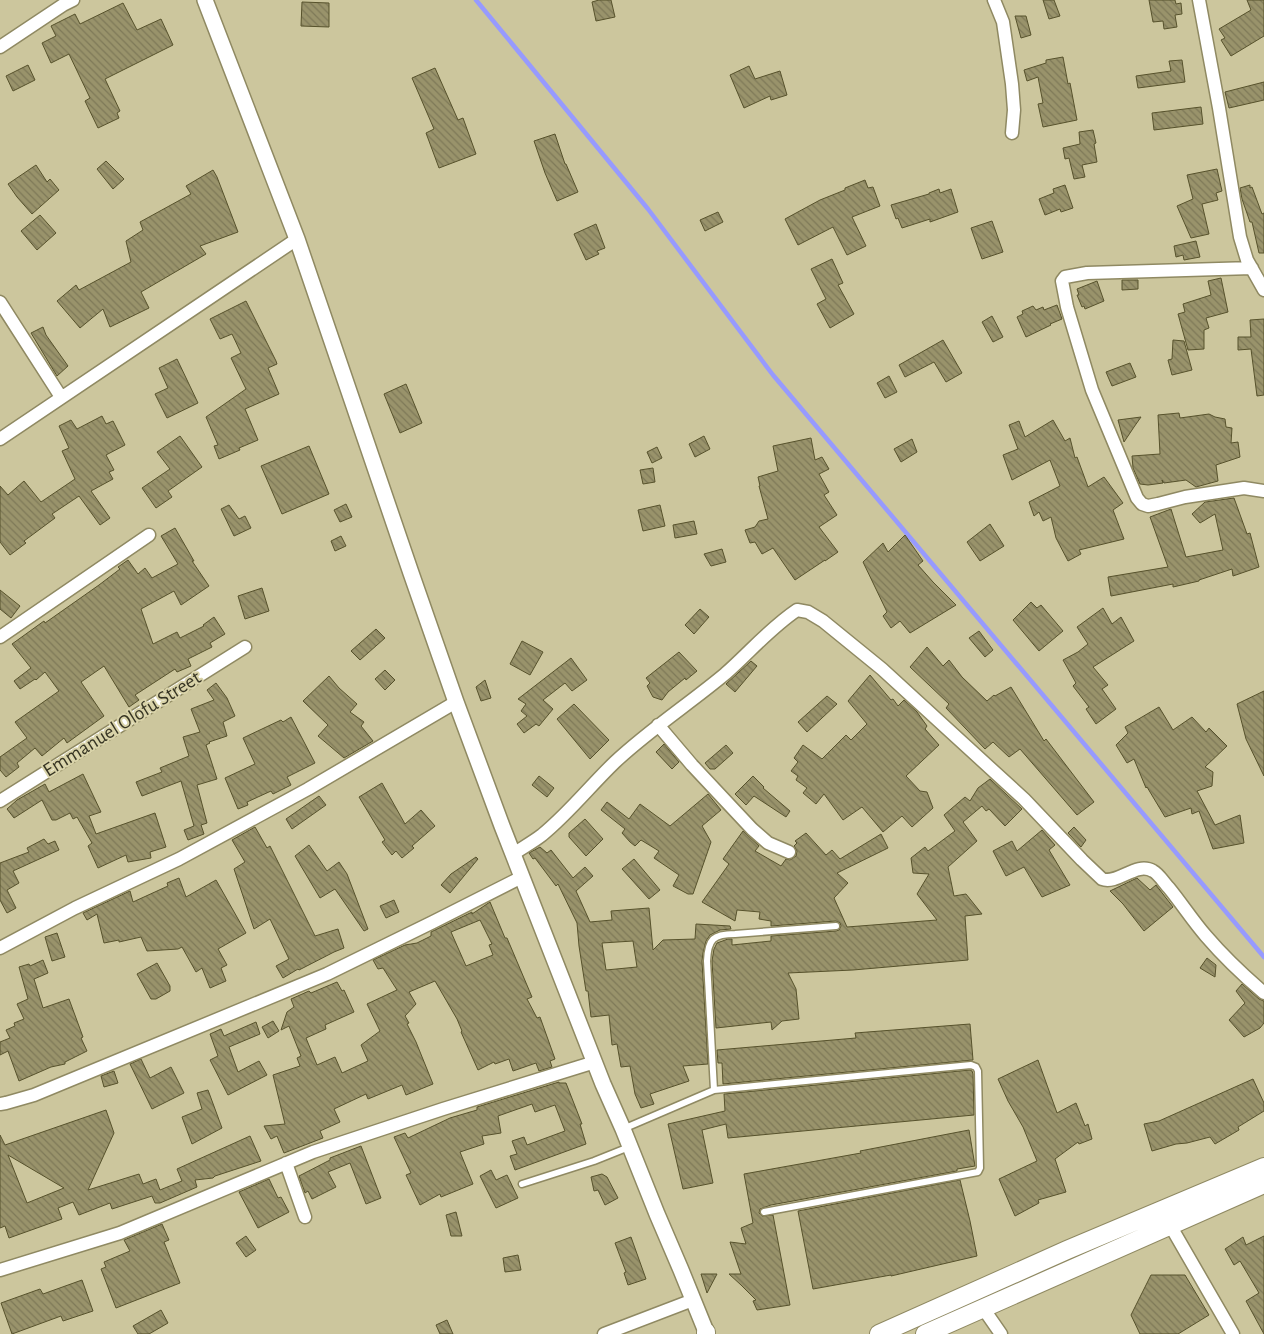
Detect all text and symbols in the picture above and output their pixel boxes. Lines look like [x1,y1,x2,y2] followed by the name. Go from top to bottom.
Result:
[40,667,205,781] street label: Emmanuel Olofu Street

